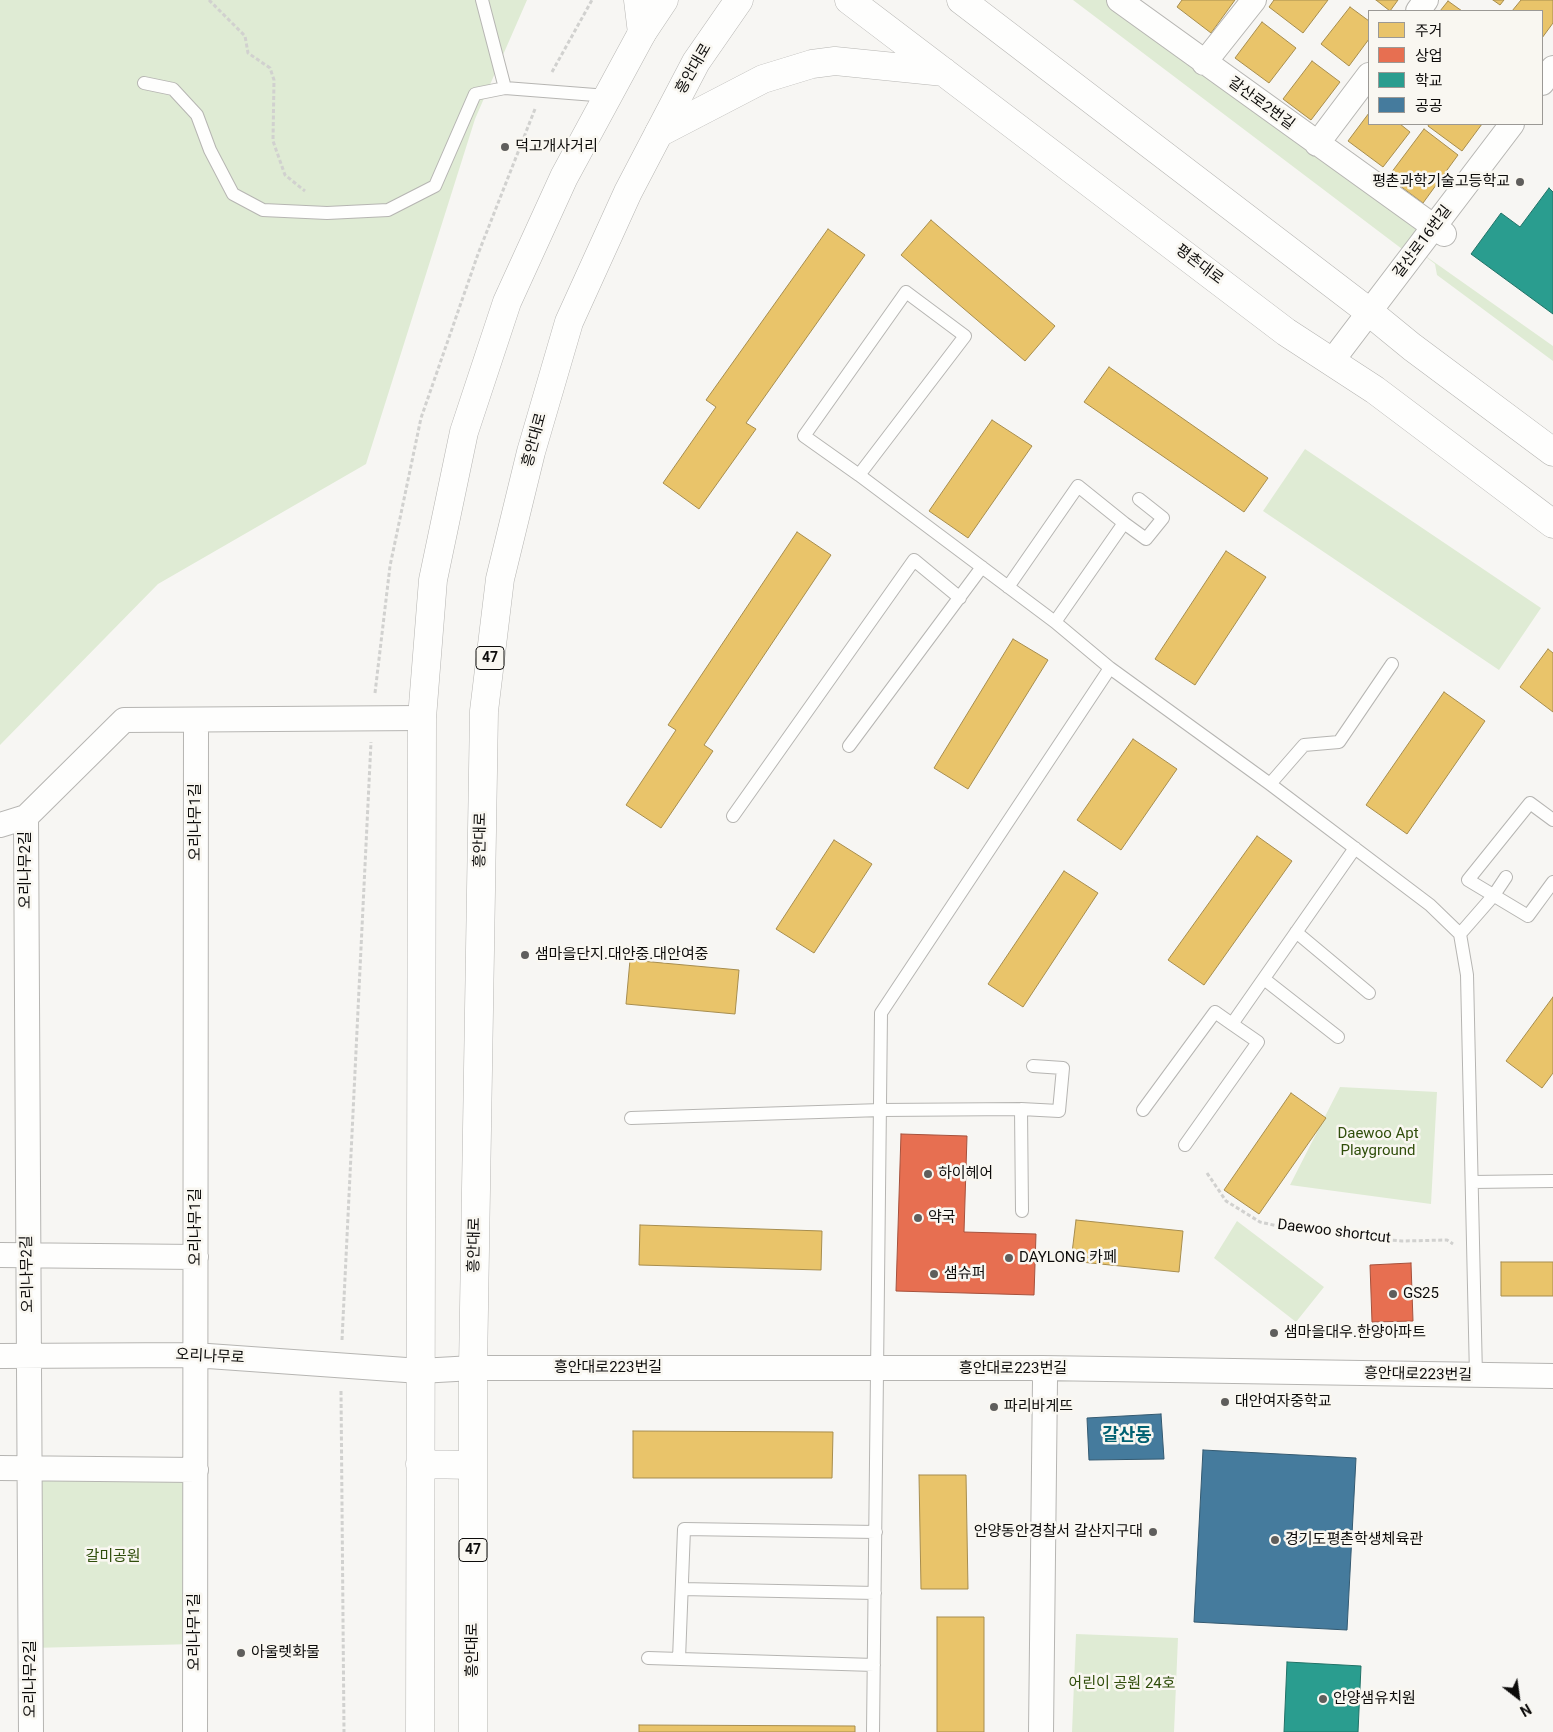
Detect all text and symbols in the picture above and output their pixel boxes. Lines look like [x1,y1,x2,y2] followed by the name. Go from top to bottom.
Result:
[1368,10,1543,125] legend
[1415,22,1443,40] text: 주거
[672,41,716,97] street label: 흥안대로
[1415,47,1443,65] text: 상업
[1415,72,1443,90] text: 학교
[1224,74,1298,134] street label: 갈산로2번길
[1415,97,1443,115] text: 공공
[515,138,598,156] place label: 덕고개사거리
[499,141,511,153] marker: 덕고개사거리
[1372,173,1510,191] place label: 평촌과학기술고등학교
[1514,176,1526,188] marker: 평촌과학기술고등학교
[1390,202,1456,282] street label: 갈산로16번길
[1172,241,1226,289] street label: 평촌대로
[519,411,551,469] street label: 흥안대로
[476,646,504,670] road number: 47
[187,783,205,861] street label: 오리나무1길
[472,812,490,868] street label: 흥안대로
[17,831,35,909] street label: 오리나무2길
[535,946,709,964] place label: 샘마을단지.대안중.대안여중
[519,949,531,961] marker: 샘마을단지.대안중.대안여중
[1337,1125,1419,1160] park label: Daewoo Apt Playground
[938,1165,993,1183] place label: 하이헤어
[922,1168,934,1180] marker: 하이헤어
[187,1188,205,1266] street label: 오리나무1길
[928,1209,956,1227] place label: 약국
[912,1212,924,1224] marker: 약국
[1276,1216,1392,1248] street label: Daewoo shortcut
[466,1217,484,1273] street label: 흥안대로
[18,1235,38,1313] street label: 오리나무2길
[1019,1249,1117,1267] place label: DAYLONG 카페
[1003,1252,1015,1264] marker: DAYLONG 카페
[944,1265,985,1283] place label: 샘슈퍼
[928,1268,940,1280] marker: 샘슈퍼
[1403,1285,1439,1303] place label: GS25
[1387,1288,1399,1300] marker: GS25
[1284,1324,1426,1342] place label: 샘마을대우.한양아파트
[1268,1327,1280,1339] marker: 샘마을대우.한양아파트
[175,1346,245,1368] street label: 오리나무로
[554,1359,662,1377] street label: 흥안대로223번길
[959,1360,1067,1378] street label: 흥안대로223번길
[1364,1365,1472,1385] street label: 흥안대로223번길
[1235,1393,1332,1411] place label: 대안여자중학교
[1219,1396,1231,1408] marker: 대안여자중학교
[1004,1398,1073,1416] place label: 파리바게뜨
[988,1401,1000,1413] marker: 파리바게뜨
[1102,1425,1152,1447] district label: 갈산동
[974,1523,1143,1541] place label: 안양동안경찰서 갈산지구대
[1147,1526,1159,1538] marker: 안양동안경찰서 갈산지구대
[1285,1531,1423,1549] place label: 경기도평촌학생체육관
[1269,1534,1281,1546] marker: 경기도평촌학생체육관
[459,1538,487,1562] road number: 47
[85,1548,141,1566] park label: 갈미공원
[186,1593,204,1671] street label: 오리나무1길
[464,1622,482,1678] street label: 흥안대로
[22,1640,40,1718] street label: 오리나무2길
[251,1644,320,1662] place label: 아울렛화물
[235,1647,247,1659] marker: 아울렛화물
[1493,1672,1543,1722] north arrow
[1068,1675,1176,1693] park label: 어린이 공원 24호
[1333,1690,1416,1708] place label: 안양샘유치원
[1317,1693,1329,1705] marker: 안양샘유치원
[1517,1701,1534,1719] text: N

